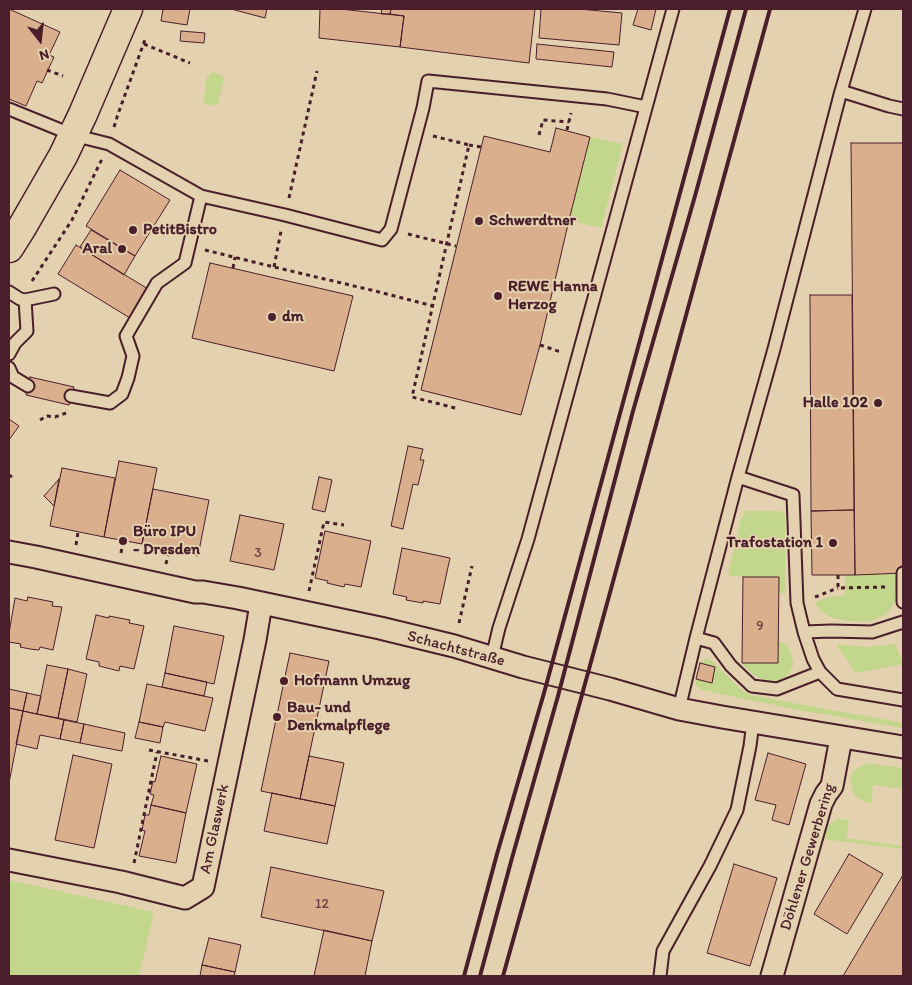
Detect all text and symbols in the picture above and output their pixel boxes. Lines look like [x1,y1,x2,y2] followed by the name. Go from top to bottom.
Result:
[15,15,65,65] north arrow
[37,45,51,64] text: N
[489,211,576,231] place label: Schwerdtner
[473,215,485,227] marker: Schwerdtner
[143,220,217,240] place label: PetitBistro
[127,224,139,236] marker: PetitBistro
[83,239,112,259] place label: Aral
[116,243,128,255] marker: Aral
[508,277,598,315] place label: REWE Hanna Herzog
[492,290,504,302] marker: REWE Hanna Herzog
[282,307,304,327] place label: dm
[266,311,278,323] marker: dm
[803,393,868,413] place label: Halle 102
[872,397,884,409] marker: Halle 102
[133,522,200,560] place label: Büro IPU - Dresden
[727,533,823,553] place label: Trafostation 1
[117,535,129,547] marker: Büro IPU - Dresden
[827,537,839,549] marker: Trafostation 1
[254,545,262,561] house number: 3
[756,618,764,634] house number: 9
[405,627,507,671] street label: Schachtstraße
[294,671,410,691] place label: Hofmann Umzug
[278,675,290,687] marker: Hofmann Umzug
[287,698,390,736] place label: Bau- und Denkmalpflege
[271,711,283,723] marker: Bau- und Denkmalpflege
[777,781,839,933] street label: Döhlener Gewerbering
[196,782,234,876] street label: Am Glaswerk
[315,896,329,912] house number: 12

